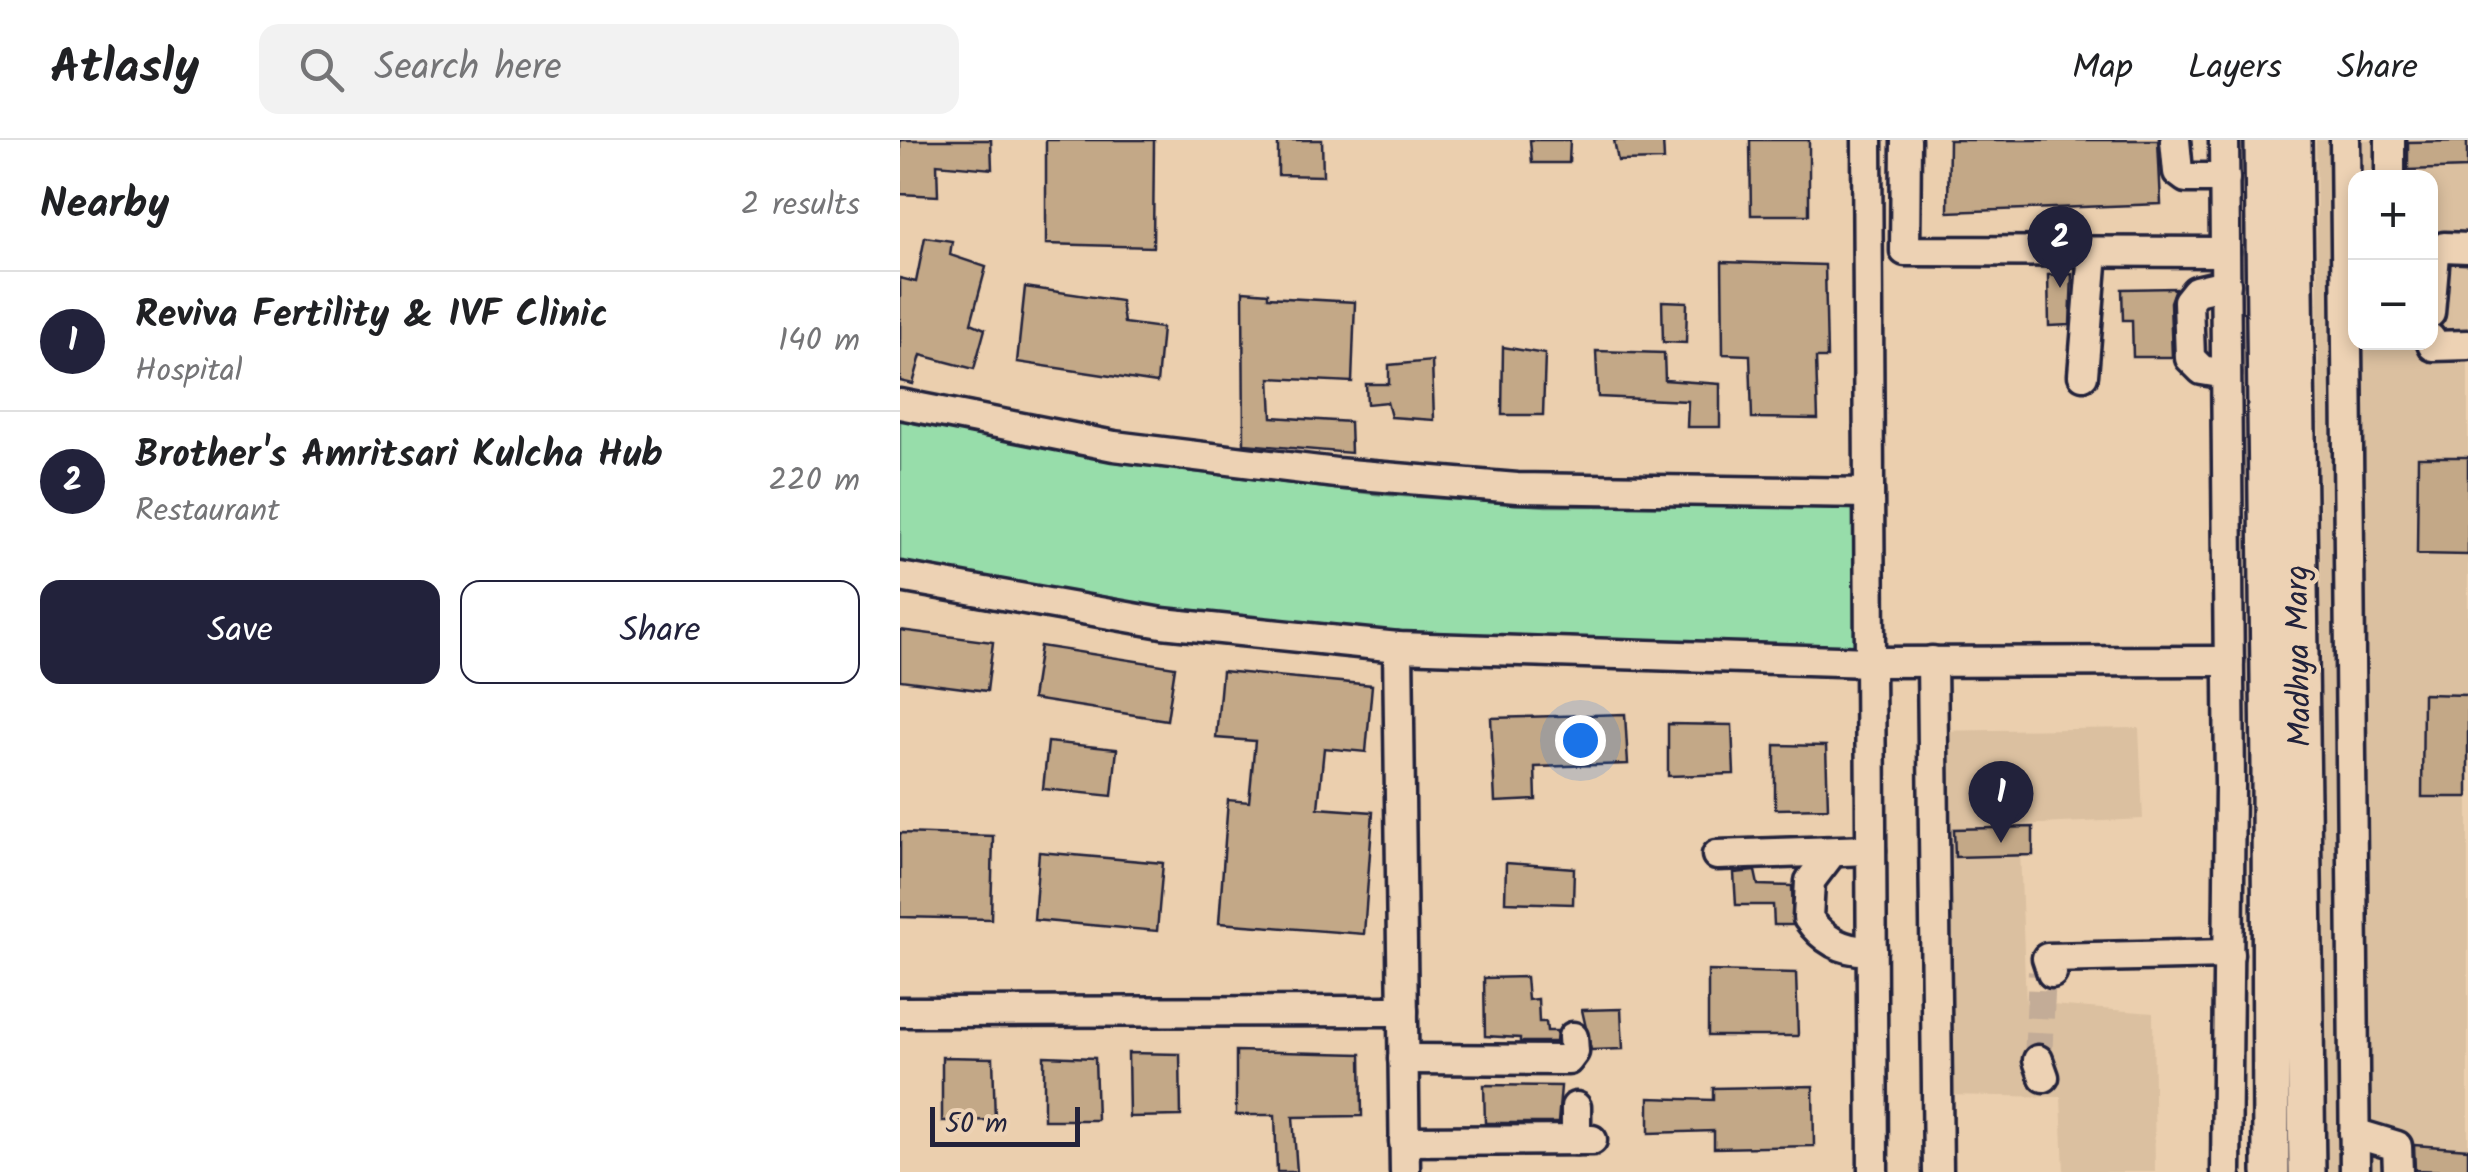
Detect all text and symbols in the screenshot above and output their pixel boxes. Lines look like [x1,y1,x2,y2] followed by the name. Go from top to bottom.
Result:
[259,24,959,114] search box
[50,31,199,107] text: Atlasly
[374,39,562,99] text: Search here
[2072,41,2133,97] text: Map
[2188,41,2282,97] text: Layers
[2337,41,2418,97] text: Share
[294,42,349,97] icon: search
[2348,170,2438,350] map controls
[2348,170,2438,260] button: +
[40,172,169,239] text: Nearby
[741,180,860,231] text: 2 results
[2028,206,2092,288] pin: 2
[2348,260,2438,350] button: −
[135,286,608,346] text: Reviva Fertility & IVF Clinic
[68,316,77,367] text: 1
[778,316,860,367] text: 140 m
[135,346,243,397] text: Hospital
[135,426,663,486] text: Brother's Amritsari Kulcha Hub
[63,456,82,507] text: 2
[769,456,860,507] text: 220 m
[135,486,280,537] text: Restaurant
[2273,564,2327,748] street label: Madhya Marg
[40,580,440,684] button: Save
[460,580,860,684] button: Share
[1555,715,1606,766] your location
[1968,760,2034,843] pin: 1
[930,1102,1080,1146] scale bar
[945,1102,1008,1147] text: 50 m

